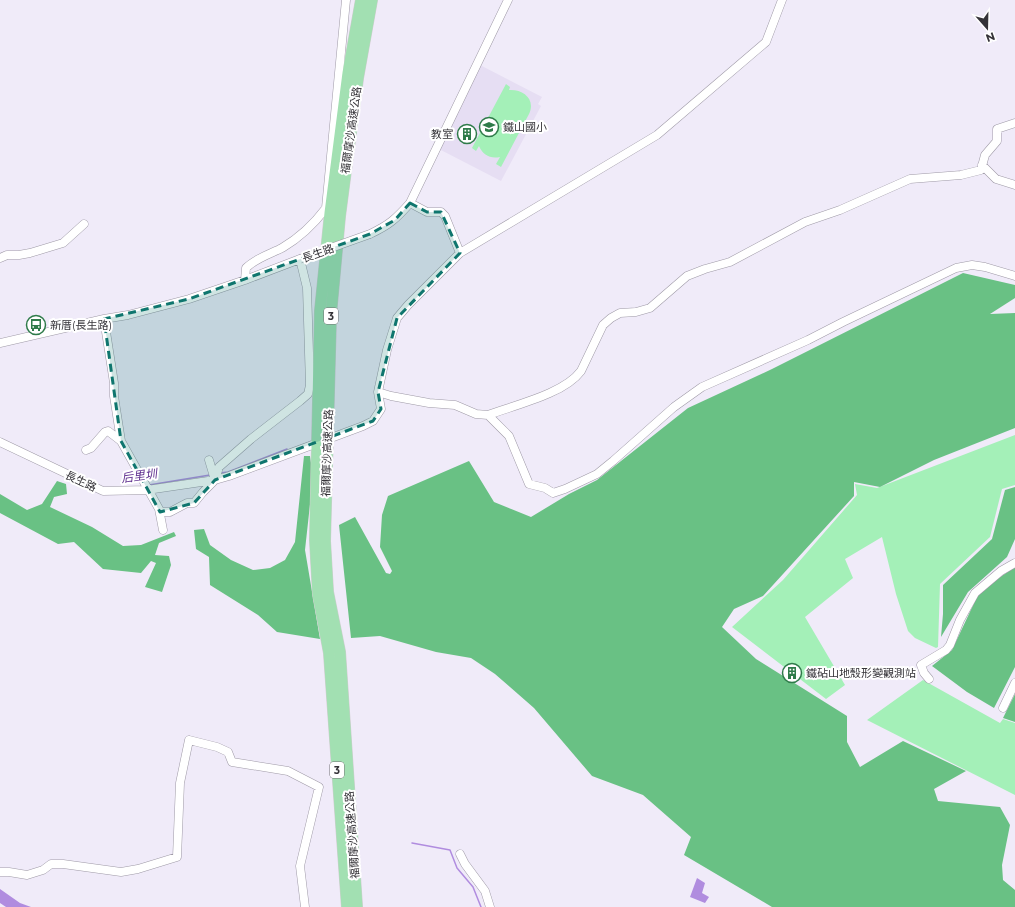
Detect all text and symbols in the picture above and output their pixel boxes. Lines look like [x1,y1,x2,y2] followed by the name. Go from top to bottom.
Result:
[967,8,1007,48] north arrow
[984,29,997,45] text: N
[338,85,364,175] street label: 福爾摩沙高速公路
[478,116,500,138] school or university icon: 鐵山國小
[503,120,547,134] place label: 鐵山國小
[456,123,478,145] building icon: 教室
[431,127,453,141] place label: 教室
[300,241,336,265] street label: 長生路
[324,308,338,324] road number: 3
[25,314,47,336] bus stop icon: 新厝(長生路)
[50,318,112,332] place label: 新厝(長生路)
[318,409,336,497] street label: 福爾摩沙高速公路
[120,465,160,485] water label: 后里圳
[63,468,99,494] street label: 長生路
[781,662,803,684] building icon: 鐵砧山地殼形變觀測站
[806,666,916,680] place label: 鐵砧山地殼形變觀測站
[330,762,344,778] road number: 3
[342,791,362,879] street label: 福爾摩沙高速公路

